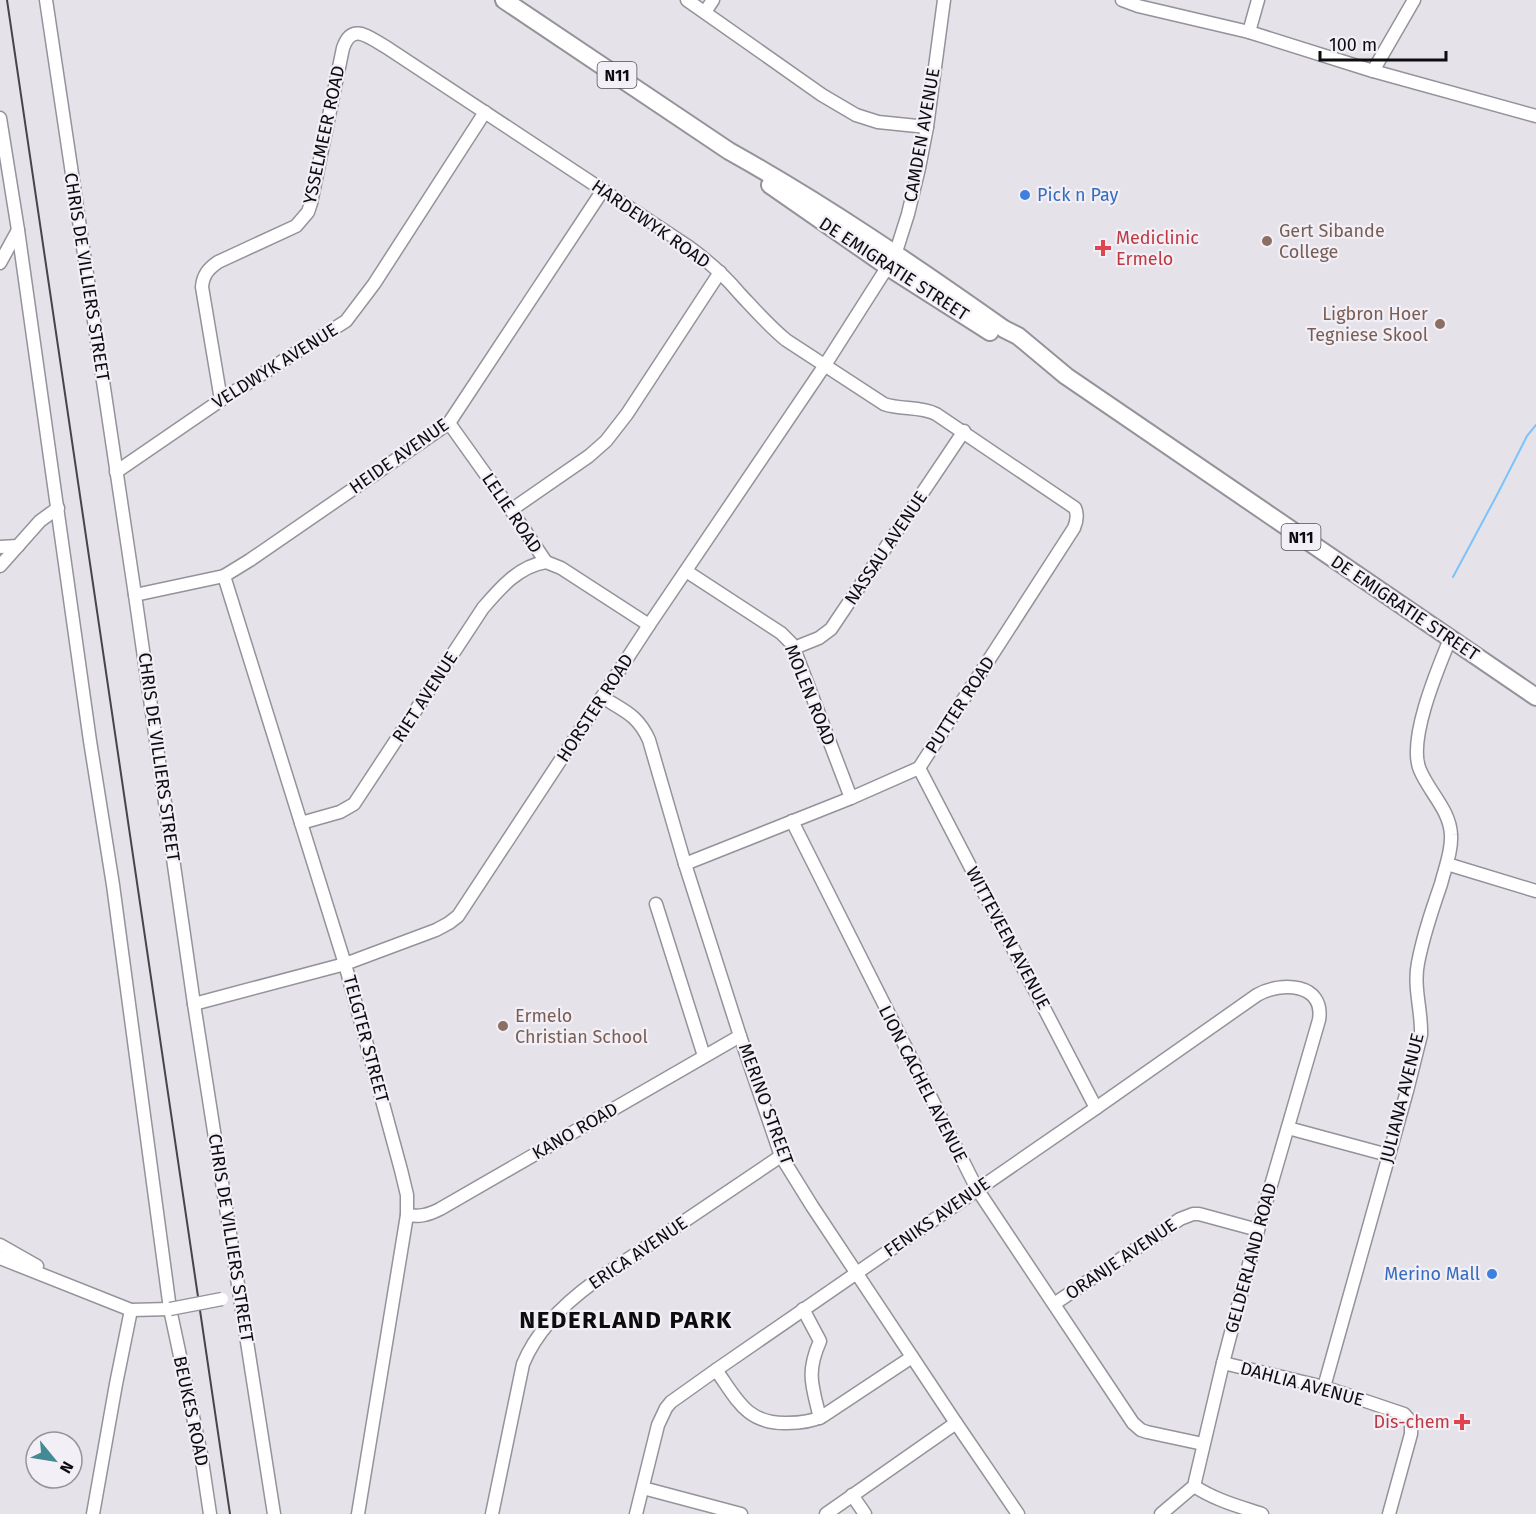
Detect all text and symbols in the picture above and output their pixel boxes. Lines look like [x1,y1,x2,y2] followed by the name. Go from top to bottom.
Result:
[1320,24,1446,62] scale bar
[1329,34,1377,56] text: 100 m
[598,62,636,88] road number: N11
[299,64,349,206] street label: YSSELMEER ROAD
[899,66,945,204] street label: CAMDEN AVENUE
[60,171,114,384] street label: CHRIS DE VILLIERS STREET
[587,175,715,273] street label: HARDEWYK ROAD
[1037,184,1118,206] place label: Pick n Pay
[1018,188,1032,202] marker: Pick n Pay
[815,212,973,326] street label: DE EMIGRATIE STREET
[1279,220,1385,263] place label: Gert Sibande College
[1116,227,1199,270] place label: Mediclinic Ermelo
[1260,234,1274,248] marker: Gert Sibande College
[1094,239,1112,257] marker: Mediclinic Ermelo
[1307,303,1428,346] place label: Ligbron Hoer Tegniese Skool
[1433,317,1447,331] marker: Ligbron Hoer Tegniese Skool
[208,319,342,413] street label: VELDWYK AVENUE
[345,414,453,498] street label: HEIDE AVENUE
[477,469,547,557] street label: LELIE ROAD
[840,487,932,609] street label: NASSAU AVENUE
[1282,524,1320,550] road number: N11
[1327,550,1484,666] street label: DE EMIGRATIE STREET
[780,641,840,749] street label: MOLEN ROAD
[388,648,462,746] street label: RIET AVENUE
[552,650,638,766] street label: HORSTER ROAD
[133,651,185,864] street label: CHRIS DE VILLIERS STREET
[920,652,1000,758] street label: PUTTER ROAD
[961,863,1055,1013] street label: WITTEVEEN AVENUE
[338,973,394,1106] street label: TELGTER STREET
[874,1002,972,1166] street label: LION CACHEL AVENUE
[515,1005,648,1048] place label: Ermelo Christian School
[496,1019,510,1033] marker: Ermelo Christian School
[1375,1031,1429,1165] street label: JULIANA AVENUE
[734,1040,798,1168] street label: MERINO STREET
[528,1098,622,1164] street label: KANO ROAD
[204,1132,258,1345] street label: CHRIS DE VILLIERS STREET
[880,1172,994,1262] street label: FENIKS AVENUE
[1220,1180,1282,1336] street label: GELDERLAND ROAD
[584,1212,692,1294] street label: ERICA AVENUE
[1061,1214,1181,1304] street label: ORANJE AVENUE
[1384,1263,1480,1285] place label: Merino Mall
[1485,1267,1499,1281] marker: Merino Mall
[519,1306,733,1334] district label: NEDERLAND PARK
[169,1354,213,1468] street label: BEUKES ROAD
[1238,1357,1366,1411] street label: DAHLIA AVENUE
[1373,1411,1450,1433] place label: Dis-chem
[1455,1415,1469,1429] marker: Dis-chem
[24,1430,84,1490] north arrow
[56,1458,77,1477] text: N

